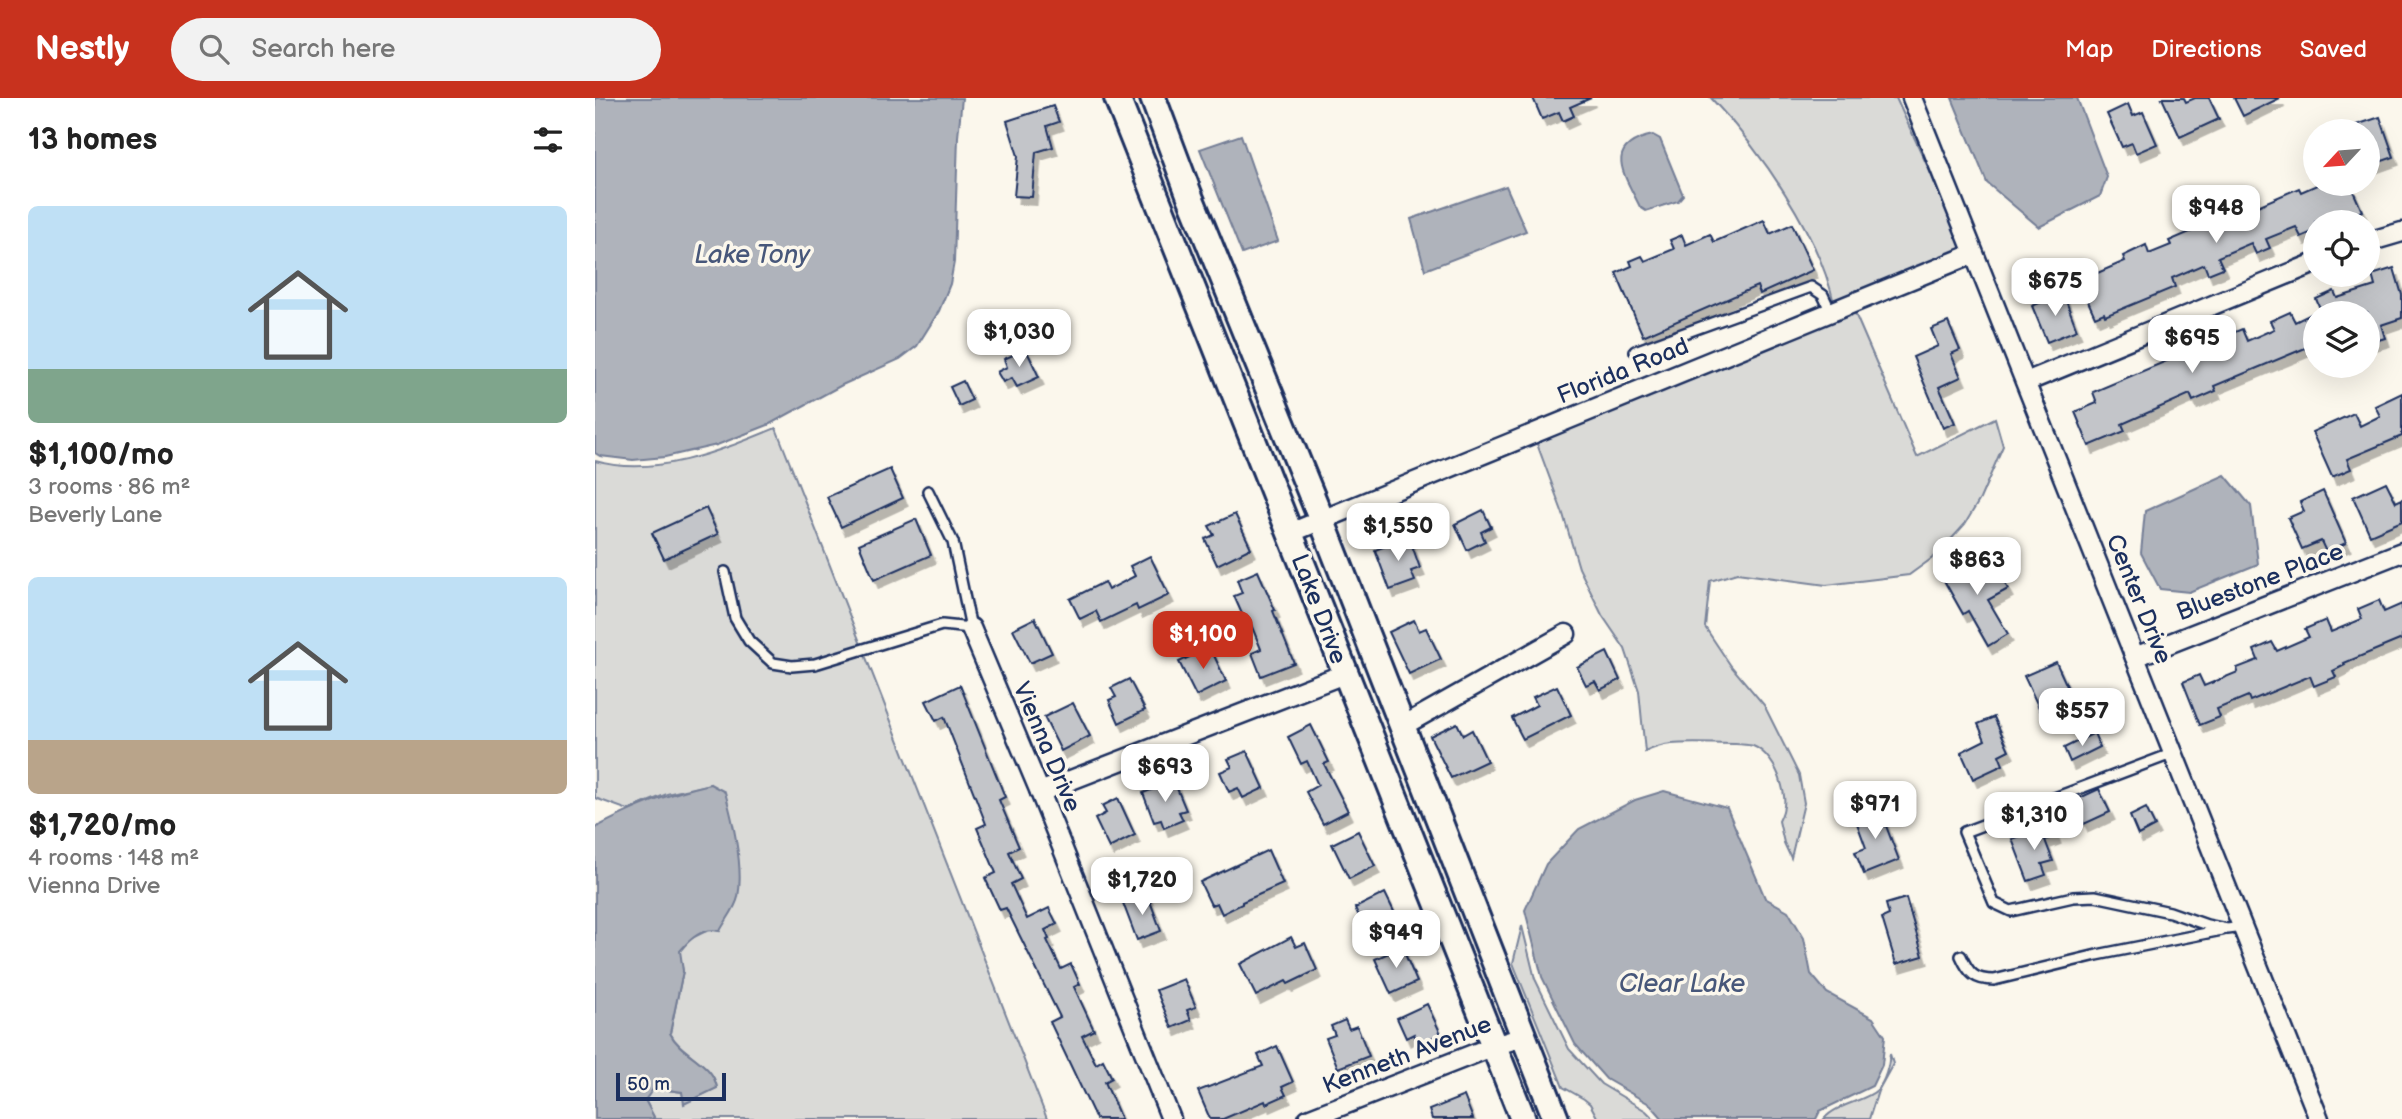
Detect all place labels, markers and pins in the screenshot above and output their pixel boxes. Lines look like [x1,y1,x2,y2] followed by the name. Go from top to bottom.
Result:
[2175,186,2257,245] pin: $948
[2014,258,2096,318] pin: $675
[962,310,1076,369] pin: $1,030
[2151,316,2233,375] pin: $695
[1341,504,1455,563] pin: $1,550
[1936,538,2018,597] pin: $863
[1146,612,1260,671] pin: $1,100
[2041,688,2123,748] pin: $557
[1124,744,1206,804] pin: $693
[1834,782,1916,841] pin: $971
[1977,792,2091,852] pin: $1,310
[1085,858,1199,917] pin: $1,720
[1355,910,1437,970] pin: $949

